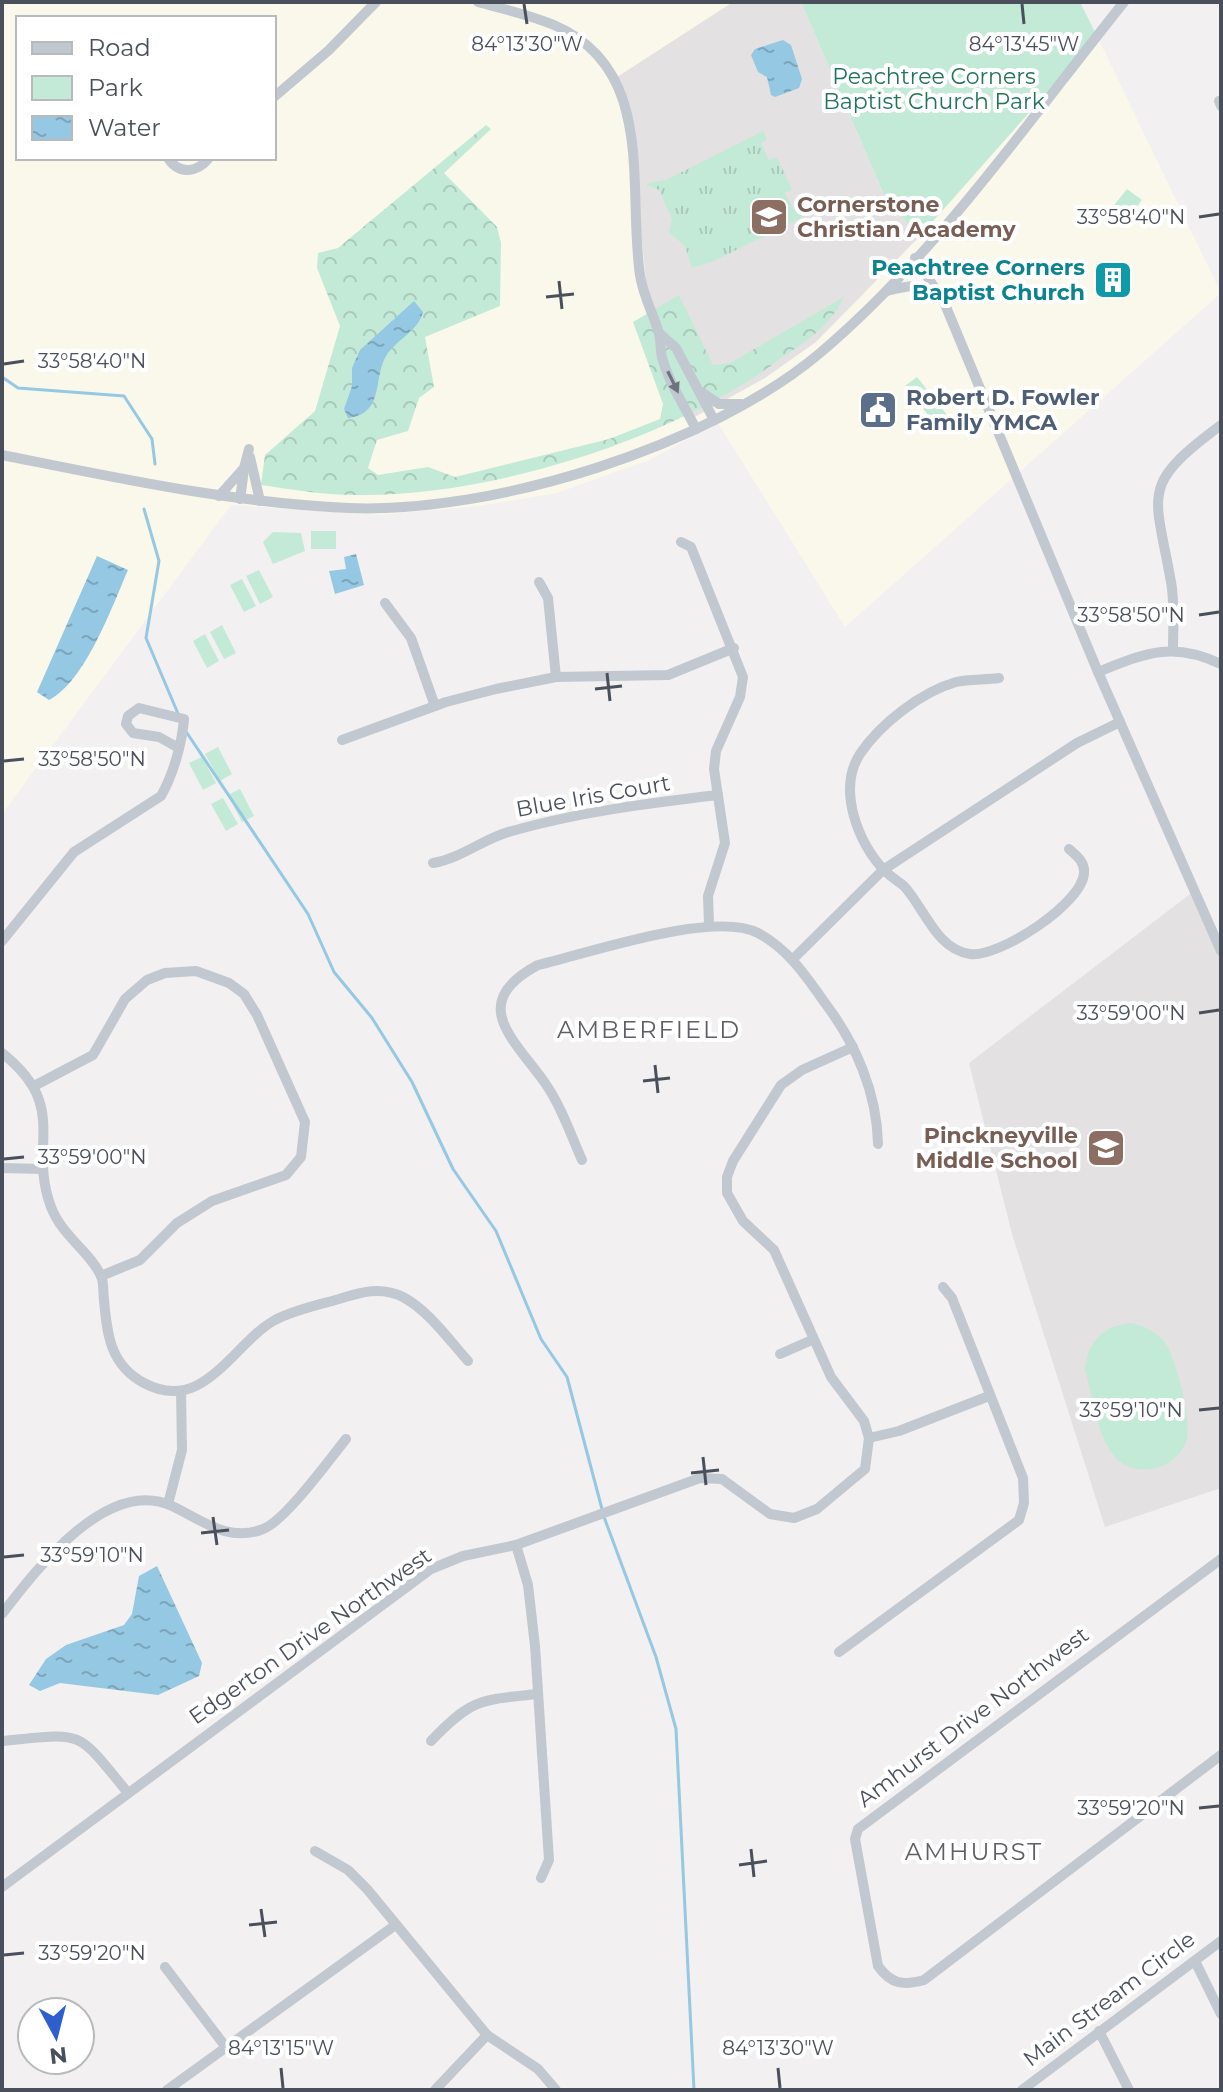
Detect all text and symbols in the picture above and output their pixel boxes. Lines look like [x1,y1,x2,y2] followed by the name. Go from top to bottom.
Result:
[16,16,276,160] legend
[471,32,583,56] text: 84°13'30"W
[969,32,1079,56] text: 84°13'45"W
[88,33,151,62] text: Road
[823,63,1046,115] park label: Peachtree Corners Baptist Church Park
[88,73,143,102] text: Park
[88,113,161,142] text: Water
[797,191,1016,243] place label: Cornerstone Christian Academy
[748,196,790,238] school or university icon: Cornerstone Christian Academy
[1077,205,1185,229] text: 33°58'40"N
[871,254,1085,306] place label: Peachtree Corners Baptist Church
[1092,259,1134,301] building icon: Peachtree Corners Baptist Church
[38,349,146,373] text: 33°58'40"N
[666,370,680,394] one-way arrow
[906,384,1099,436] place label: Robert D. Fowler Family YMCA
[857,389,899,431] public building icon: Robert D. Fowler Family YMCA
[1077,603,1185,627] text: 33°58'50"N
[38,747,146,771] text: 33°58'50"N
[514,769,672,823] street label: Blue Iris Court
[1077,1001,1185,1025] text: 33°59'00"N
[557,1015,741,1044] district label: AMBERFIELD
[915,1122,1078,1174] place label: Pinckneyville Middle School
[1085,1127,1127,1169] school or university icon: Pinckneyville Middle School
[38,1145,146,1169] text: 33°59'00"N
[1079,1398,1183,1422] text: 33°59'10"N
[184,1542,436,1730] street label: Edgerton Drive Northwest
[40,1543,144,1567] text: 33°59'10"N
[852,1621,1094,1813] street label: Amhurst Drive Northwest
[1077,1796,1185,1820] text: 33°59'20"N
[905,1837,1043,1866] district label: AMHURST
[1018,1926,1200,2072] street label: Main Stream Circle
[38,1941,146,1965] text: 33°59'20"N
[16,1996,96,2076] north arrow
[228,2036,334,2060] text: 84°13'15"W
[722,2036,834,2060] text: 84°13'30"W
[48,2041,69,2070] text: N

